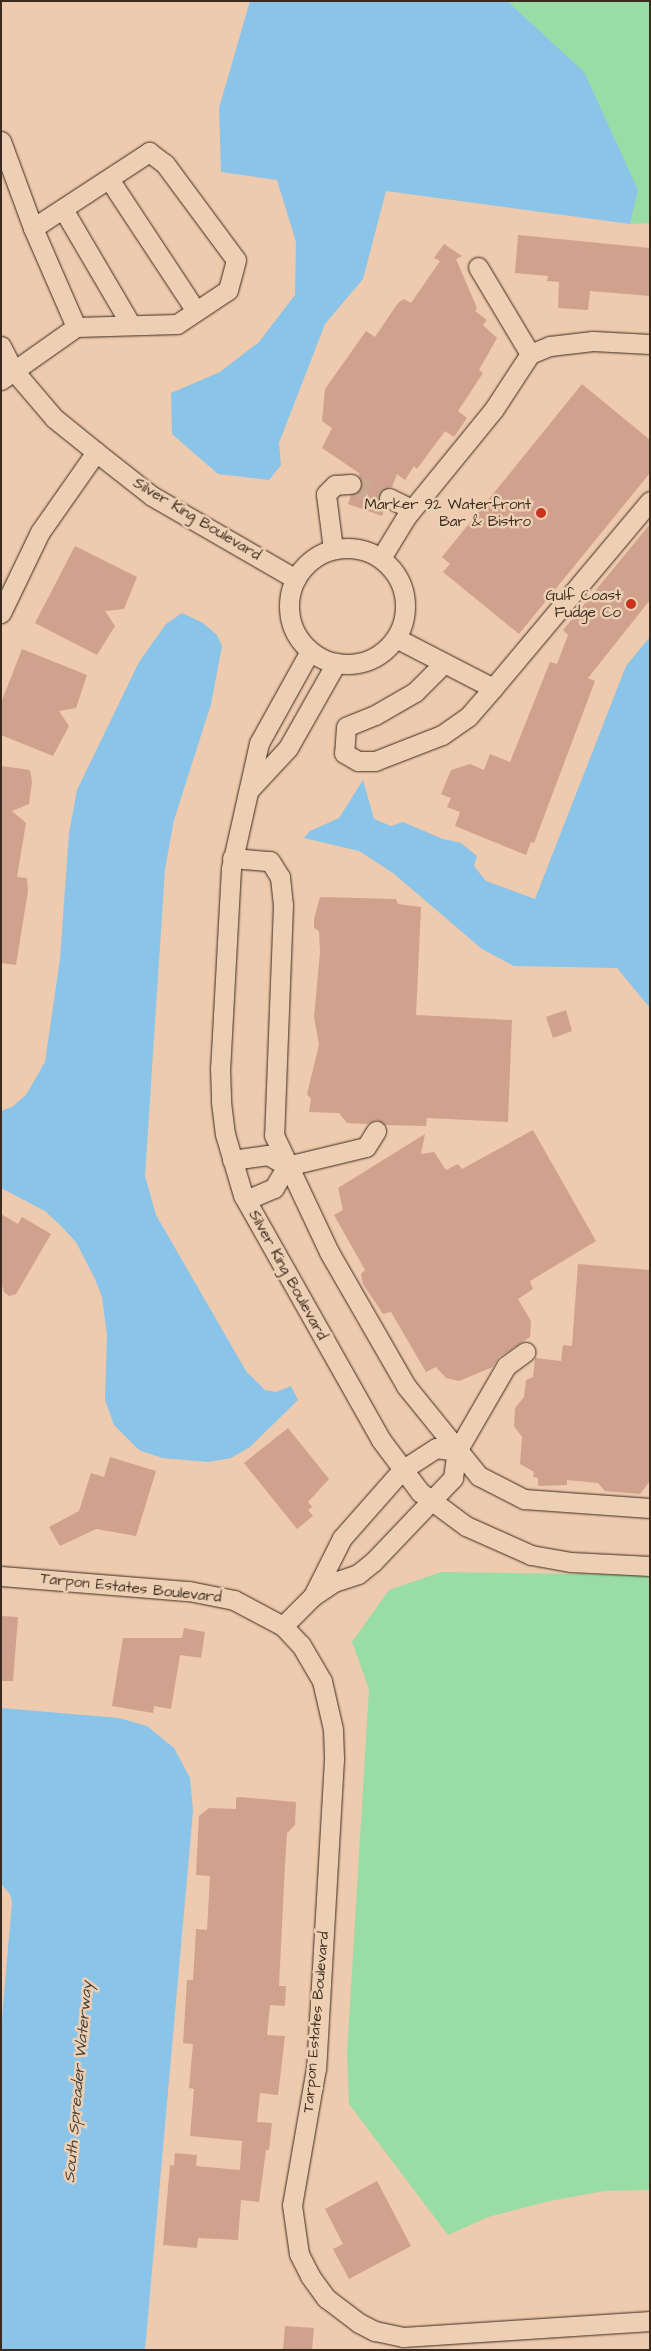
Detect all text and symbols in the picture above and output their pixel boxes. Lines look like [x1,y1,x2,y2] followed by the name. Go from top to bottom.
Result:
[130,474,264,564] street label: Silver King Boulevard
[365,495,531,530] place label: Marker 92 Waterfront Bar & Bistro
[535,507,547,519] marker: Marker 92 Waterfront Bar & Bistro
[545,586,621,621] place label: Gulf Coast Fudge Co
[625,598,637,610] marker: Gulf Coast Fudge Co
[245,1207,331,1343] street label: Silver King Boulevard
[40,1570,222,1606] street label: Tarpon Estates Boulevard
[299,1931,333,2113] street label: Tarpon Estates Boulevard
[60,1980,96,2184] water label: South Spreader Waterway

